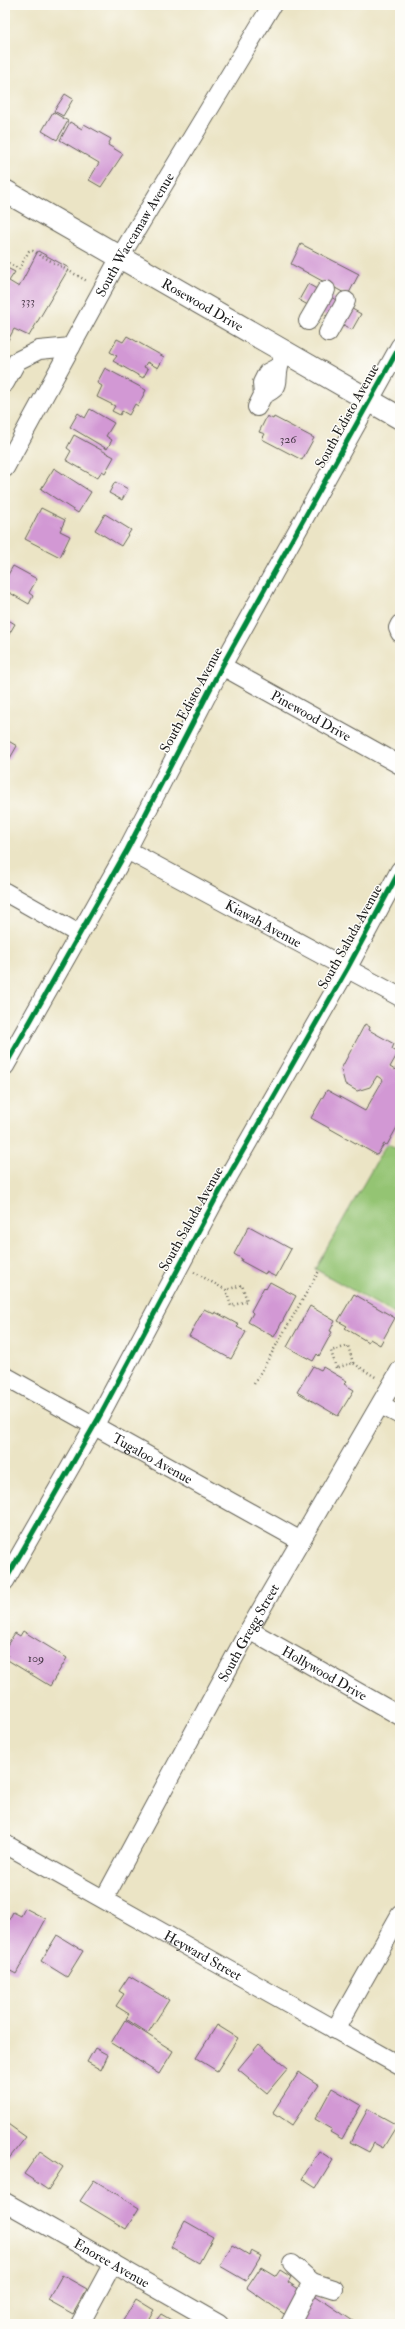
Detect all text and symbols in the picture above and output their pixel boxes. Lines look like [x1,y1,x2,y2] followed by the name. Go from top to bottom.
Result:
[92,169,178,300] street label: South Waccamaw Avenue
[159,274,247,335] street label: Rosewood Drive
[21,294,35,309] house number: 333
[311,361,383,471] street label: South Edisto Avenue
[280,432,297,447] house number: 326
[156,644,226,756] street label: South Edisto Avenue
[268,687,354,745] street label: Pinewood Drive
[314,882,386,992] street label: South Saluda Avenue
[222,896,305,951] street label: Kiawah Avenue
[155,1164,227,1274] street label: South Saluda Avenue
[109,1429,196,1488] street label: Tugaloo Avenue
[214,1580,283,1685] street label: South Gregg Street
[279,1642,370,1704] street label: Hollywood Drive
[28,1651,44,1666] house number: 109
[161,1927,245,1984] street label: Heyward Street
[71,2235,153,2291] street label: Enoree Avenue

